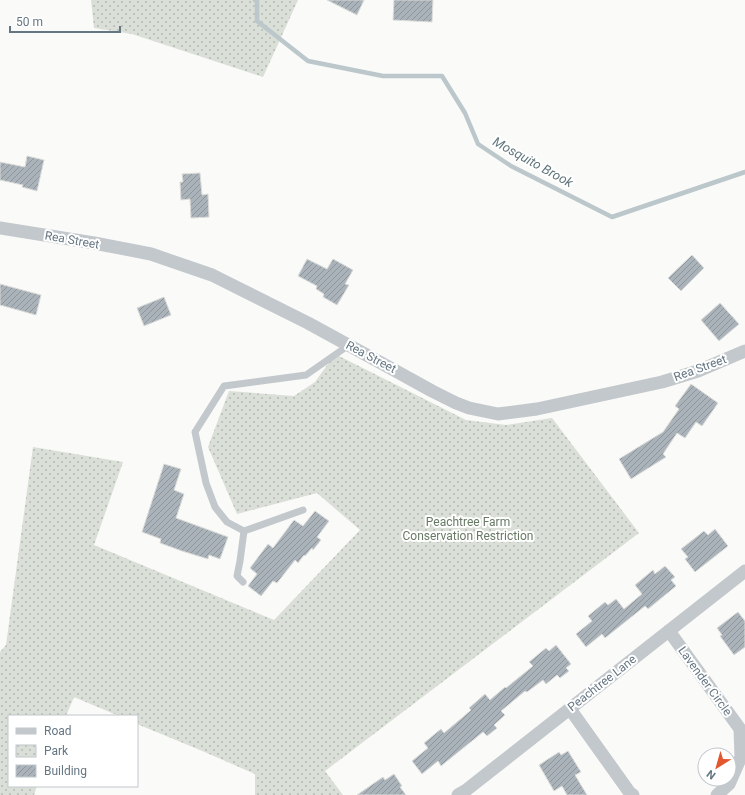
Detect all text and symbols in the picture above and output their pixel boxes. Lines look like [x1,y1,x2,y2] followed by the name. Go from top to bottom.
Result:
[10,8,120,34] scale bar
[16,15,43,29] text: 50 m
[490,134,576,190] water label: Mosquito Brook
[44,228,100,252] street label: Rea Street
[343,338,399,376] street label: Rea Street
[672,352,728,384] street label: Rea Street
[402,515,534,543] park label: Peachtree Farm Conservation Restriction
[675,644,735,718] street label: Lavender Circle
[565,652,639,714] street label: Peachtree Lane
[8,715,138,787] legend
[44,724,72,738] text: Road
[44,744,69,758] text: Park
[697,747,737,787] north arrow
[44,764,87,778] text: Building
[704,767,718,782] text: N

